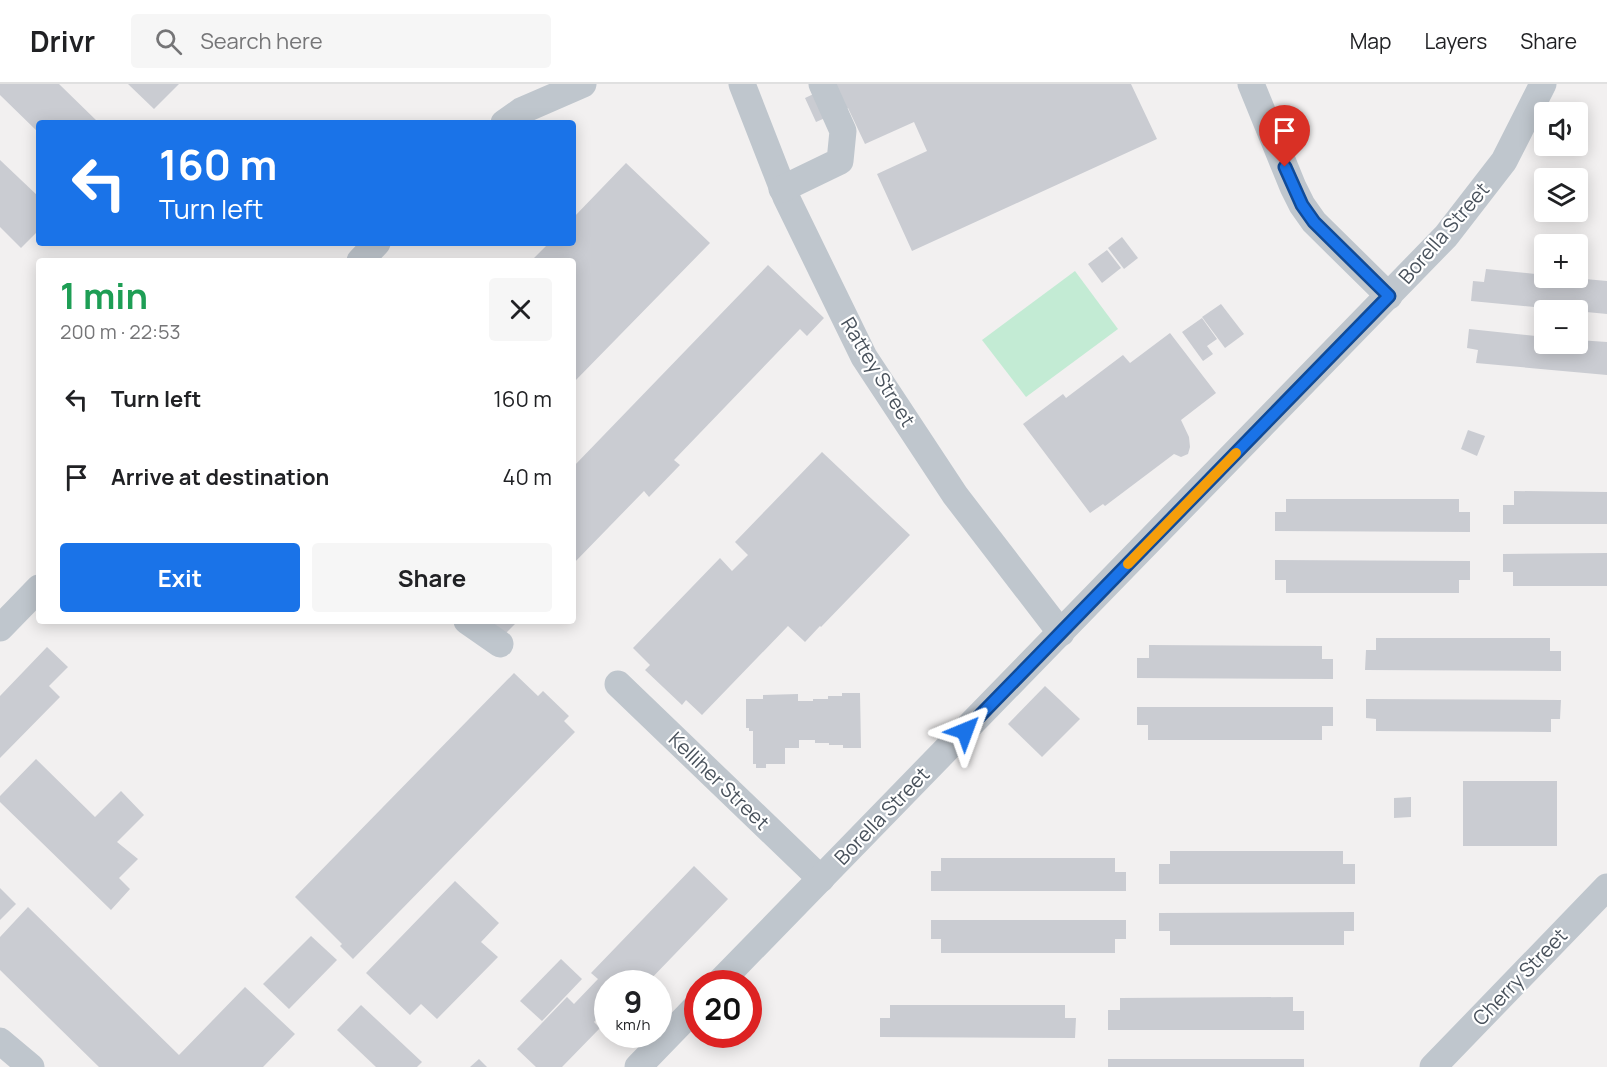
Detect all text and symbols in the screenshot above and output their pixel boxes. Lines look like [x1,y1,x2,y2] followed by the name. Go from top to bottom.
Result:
[131,14,551,68] search box
[30,22,95,60] text: Drivr
[152,25,185,58] icon: search
[200,26,323,56] text: Search here
[1350,27,1391,55] text: Map
[1424,27,1487,55] text: Layers
[1520,27,1577,55] text: Share
[1534,102,1588,354] map controls
[1534,102,1588,156] button: sound
[1259,105,1310,167] pin
[1268,114,1301,147] icon: arrive
[159,135,277,193] text: 160 m
[60,144,138,222] icon: left
[1534,168,1588,222] button: layers
[1392,176,1495,289] street label: Borella Street
[159,190,263,227] text: Turn left
[1534,234,1588,288] button: +
[60,271,148,320] text: 1 min
[489,278,552,341] button: close
[1534,300,1588,354] button: −
[835,312,922,432] street label: Rattey Street
[60,318,181,345] text: 200 m · 22:53
[60,383,93,416] icon: left
[111,384,201,414] text: Turn left
[493,384,552,414] text: 160 m
[60,461,93,494] icon: arrive
[111,462,329,492] text: Arrive at destination
[503,462,552,492] text: 40 m
[60,543,300,612] button: Exit
[312,543,552,612] button: Share
[933,699,997,763] position arrow
[663,726,776,836] street label: Kelliher Street
[828,761,935,870] street label: Borella Street
[1466,922,1573,1031] street label: Cherry Street
[684,970,762,1048] speed limit sign: 20
[624,981,642,1022] text: 9
[616,1014,650,1035] text: km/h

